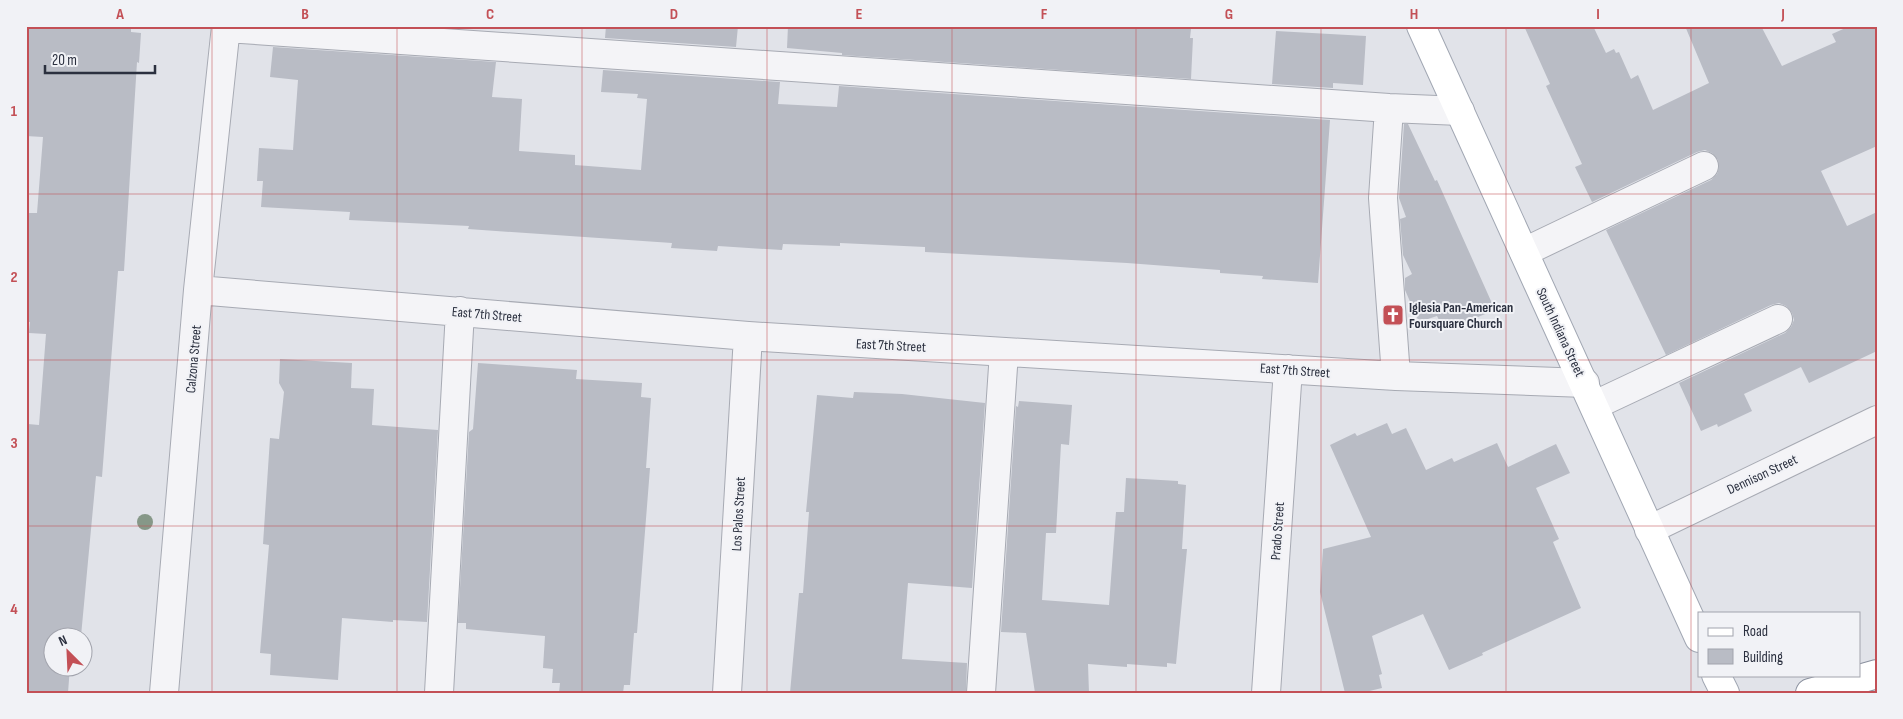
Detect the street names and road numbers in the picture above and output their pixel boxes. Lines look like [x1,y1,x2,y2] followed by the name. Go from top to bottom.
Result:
[1533,285,1589,379] street label: South Indiana Street
[451,303,523,326] street label: East 7th Street
[182,324,205,394] street label: Calzona Street
[855,335,926,356] street label: East 7th Street
[1259,360,1331,381] street label: East 7th Street
[1724,451,1800,498] street label: Dennison Street
[728,476,749,552] street label: Los Palos Street
[1267,501,1288,561] street label: Prado Street

